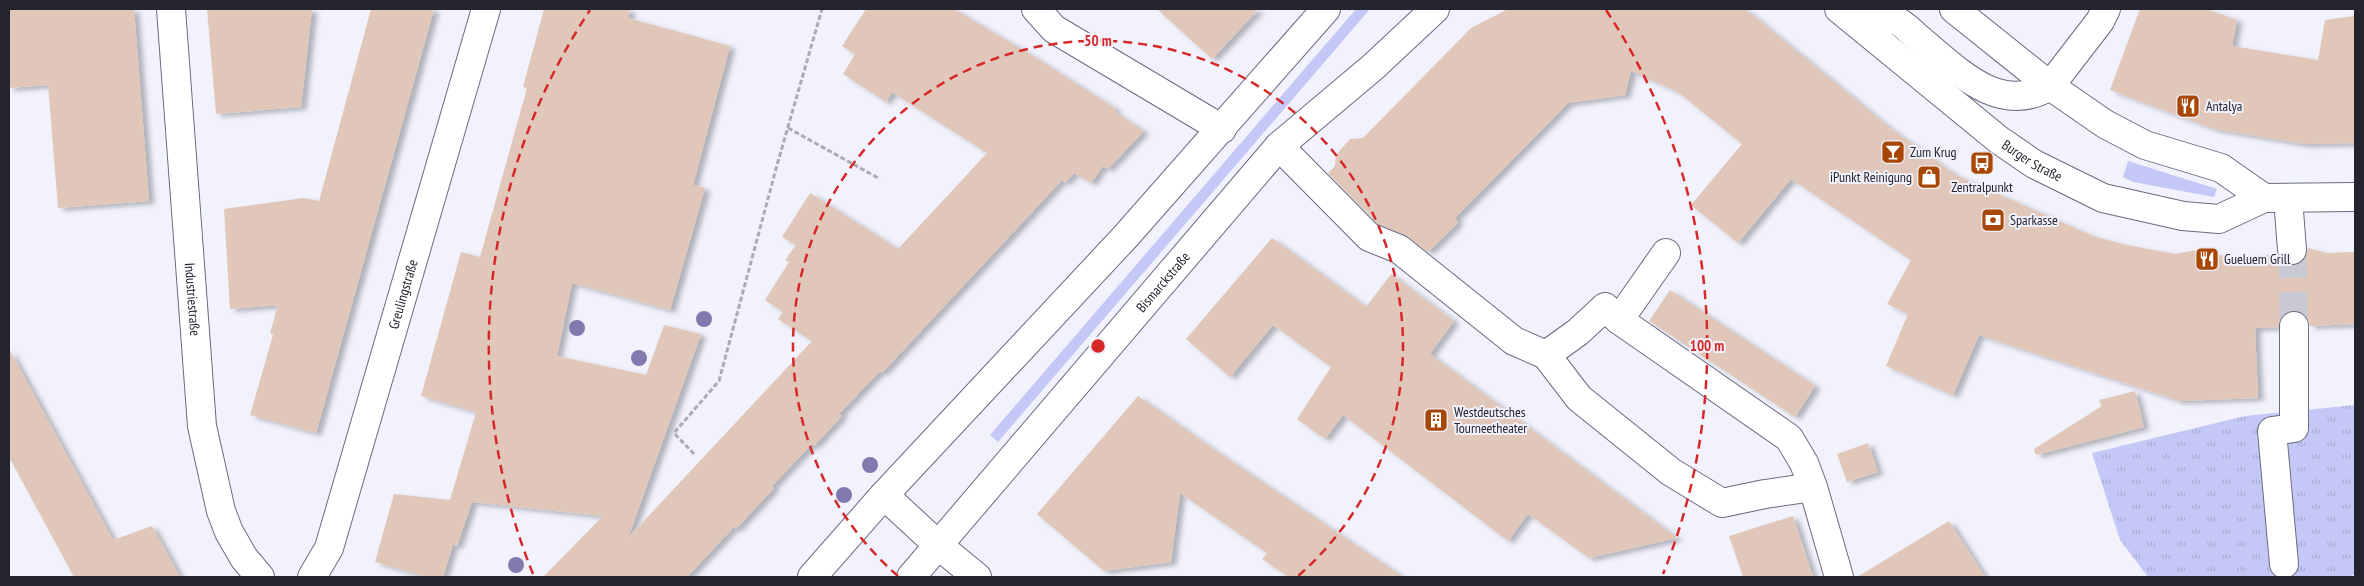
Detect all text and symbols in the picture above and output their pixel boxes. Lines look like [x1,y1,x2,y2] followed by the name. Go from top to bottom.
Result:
[1084,31,1112,50] text: 50 m
[2175,93,2201,119] restaurant icon: Antalya
[2206,97,2242,115] place label: Antalya
[1999,136,2065,186] street label: Burger Straße
[1880,139,1906,165] bar icon: Zum Krug
[1910,143,1957,161] place label: Zum Krug
[1969,150,1995,176] bus stop icon: Zentralpunkt
[1916,164,1942,190] shop icon: iPunkt Reinigung
[1830,168,1912,186] place label: iPunkt Reinigung
[1951,178,2013,196] place label: Zentralpunkt
[1980,207,2006,233] bank icon: Sparkasse
[2010,211,2058,229] place label: Sparkasse
[2194,246,2220,272] restaurant icon: Gueluem Grill
[1132,248,1194,316] street label: Bismarckstraße
[2224,250,2291,268] place label: Gueluem Grill
[384,257,422,331] street label: Greulingstraße
[181,262,204,337] street label: Industriestraße
[1690,336,1724,355] text: 100 m
[1089,337,1107,355] centre of rings
[1454,403,1527,437] place label: Westdeutsches Tourneetheater
[1423,407,1449,433] building icon: Westdeutsches Tourneetheater

